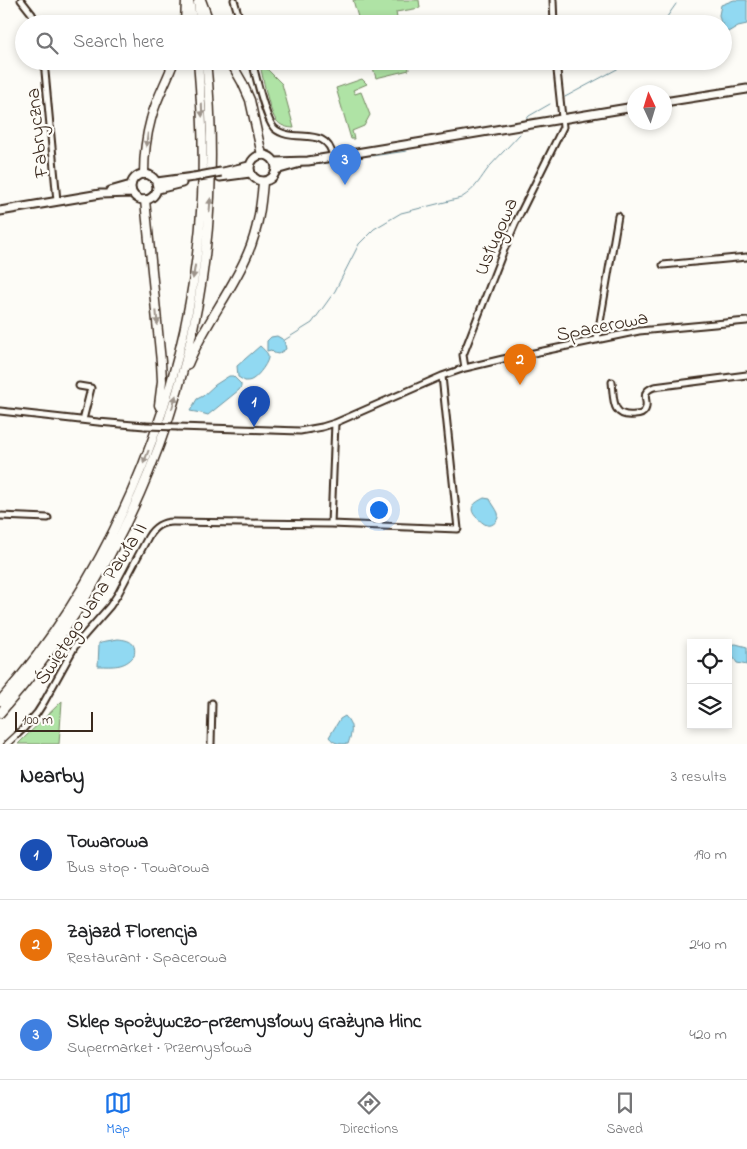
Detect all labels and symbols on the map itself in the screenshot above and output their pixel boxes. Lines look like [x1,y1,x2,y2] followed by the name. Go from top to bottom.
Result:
[627,85,672,130] north arrow
[19,86,58,180] street label: Fabryczna
[198,102,206,118] one-way arrow
[143,132,151,148] one-way arrow
[329,144,361,185] pin: 3
[468,194,528,281] street label: Usługowa
[206,197,214,213] one-way arrow
[190,264,198,280] one-way arrow
[554,304,651,351] street label: Spacerowa
[153,311,161,327] one-way arrow
[504,344,536,385] pin: 2
[238,386,270,427] pin: 1
[170,394,178,409] one-way arrow
[142,449,149,464] one-way arrow
[366,497,392,523] your location
[29,517,156,692] street label: Świętego Jana Pawła II
[15,709,92,732] scale bar

